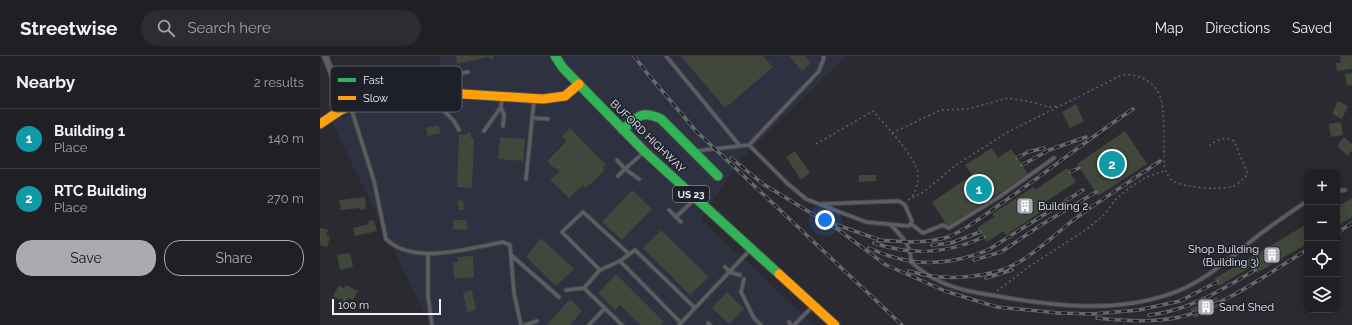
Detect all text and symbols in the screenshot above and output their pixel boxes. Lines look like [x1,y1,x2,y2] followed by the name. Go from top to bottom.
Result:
[141,10,421,46] search box
[20,17,117,39] text: Streetwise
[155,17,177,39] icon: search
[187,19,271,37] text: Search here
[1155,20,1183,36] text: Map
[1205,20,1270,36] text: Directions
[1292,20,1332,36] text: Saved
[330,66,462,112] legend
[16,72,75,92] text: Nearby
[363,74,384,87] text: Fast
[254,75,304,90] text: 2 results
[363,92,388,105] text: Slow
[607,97,688,176] street label: BUFORD HIGHWAY
[54,122,125,140] text: Building 1
[26,131,32,146] text: 1
[268,131,304,146] text: 140 m
[54,140,87,155] text: Place
[1099,149,1125,179] pin: 2
[1304,169,1340,313] map controls
[1304,169,1340,205] button: +
[966,174,992,204] pin: 1
[54,182,147,200] text: RTC Building
[673,186,709,202] road number: US 23
[25,191,33,206] text: 2
[267,191,304,206] text: 270 m
[1015,196,1035,216] building icon: Building 2
[54,200,87,215] text: Place
[1038,200,1089,213] place label: Building 2
[1304,205,1340,241] button: −
[815,210,835,230] your location
[16,240,156,276] button: Save
[164,240,304,276] button: Share
[1304,241,1340,277] button: locate
[1188,243,1259,269] place label: Shop Building (Building 3)
[1262,245,1282,265] building icon: Shop Building (Building 3)
[1304,277,1340,313] button: layers
[332,297,441,316] scale bar
[1196,297,1216,317] building icon: Sand Shed
[338,299,369,312] text: 100 m
[1219,301,1274,314] place label: Sand Shed

